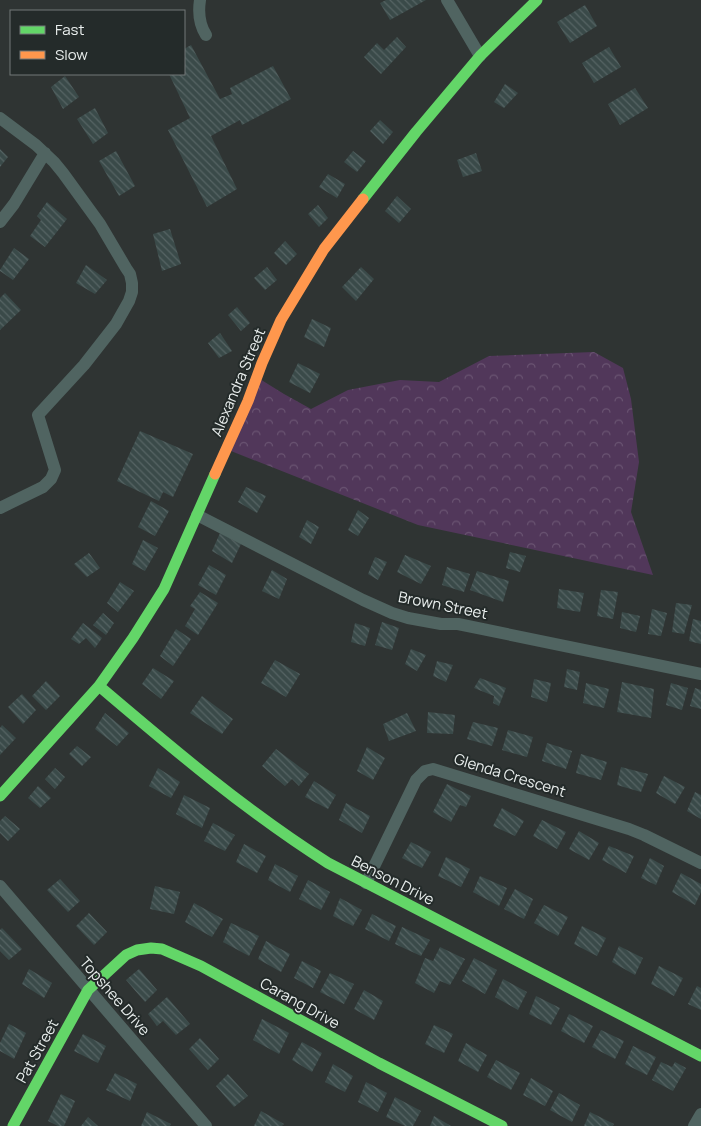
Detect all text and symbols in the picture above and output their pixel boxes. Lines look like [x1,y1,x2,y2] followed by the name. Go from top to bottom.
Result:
[10,10,185,75] legend
[55,19,84,40] text: Fast
[55,44,88,65] text: Slow
[206,325,270,439] street label: Alexandra Street
[397,586,489,624] street label: Brown Street
[452,748,568,802] street label: Glenda Crescent
[348,850,438,910] street label: Benson Drive
[75,952,155,1040] street label: Topshee Drive
[256,972,344,1034] street label: Carang Drive
[11,1015,63,1087] street label: Pat Street

